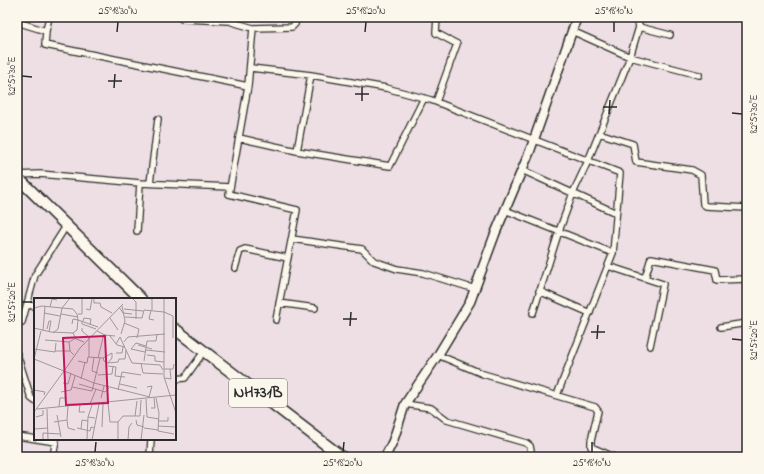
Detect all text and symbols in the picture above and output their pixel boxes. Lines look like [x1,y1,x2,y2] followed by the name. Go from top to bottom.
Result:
[99,4,138,19] text: 25°18'30"N
[346,4,386,19] text: 25°18'20"N
[595,4,633,19] text: 25°18'10"N
[5,56,20,96] text: 82°57'30"E
[747,94,762,134] text: 82°57'30"E
[5,282,20,322] text: 82°57'20"E
[34,298,176,440] inset map
[747,320,762,360] text: 82°57'20"E
[229,379,287,407] road number: NH731B
[76,456,115,471] text: 25°18'30"N
[323,456,363,471] text: 25°18'20"N
[573,456,611,471] text: 25°18'10"N

